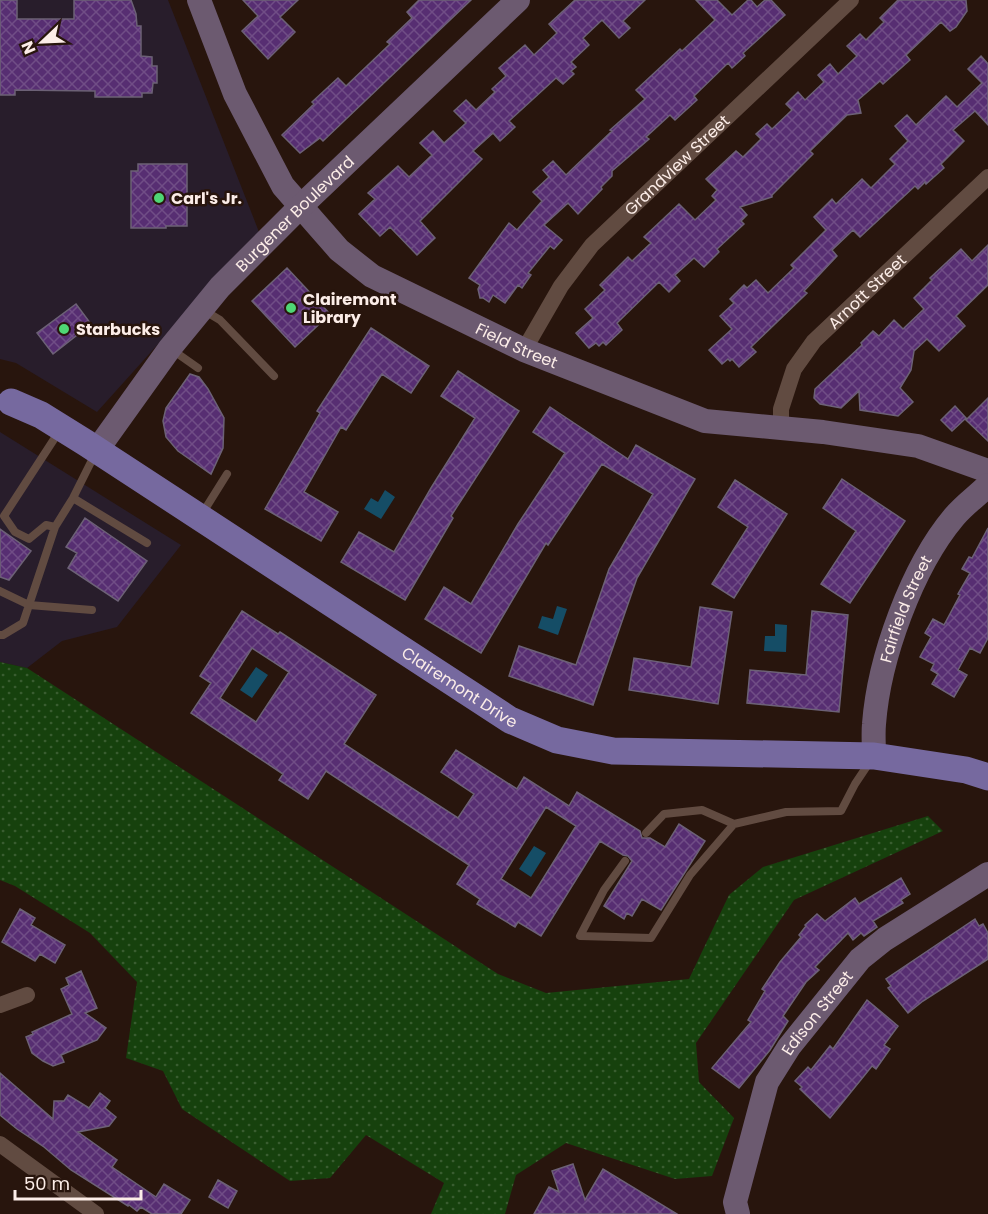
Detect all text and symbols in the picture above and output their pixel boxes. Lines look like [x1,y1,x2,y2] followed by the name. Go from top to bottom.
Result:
[12,12,72,72] north arrow
[16,38,42,58] text: N
[619,109,735,220] street label: Grandview Street
[230,150,359,277] street label: Burgener Boulevard
[171,187,242,210] place label: Carl's Jr.
[152,191,166,205] marker: Carl's Jr.
[822,248,911,334] street label: Arnott Street
[303,288,397,329] place label: Clairemont Library
[284,301,298,315] marker: Clairemont Library
[472,317,561,374] street label: Field Street
[76,318,160,341] place label: Starbucks
[57,322,71,336] marker: Starbucks
[874,551,937,665] street label: Fairfield Street
[397,641,521,733] street label: Clairemont Drive
[775,965,858,1059] street label: Edison Street
[15,1163,141,1201] scale bar
[24,1171,70,1196] text: 50 m

